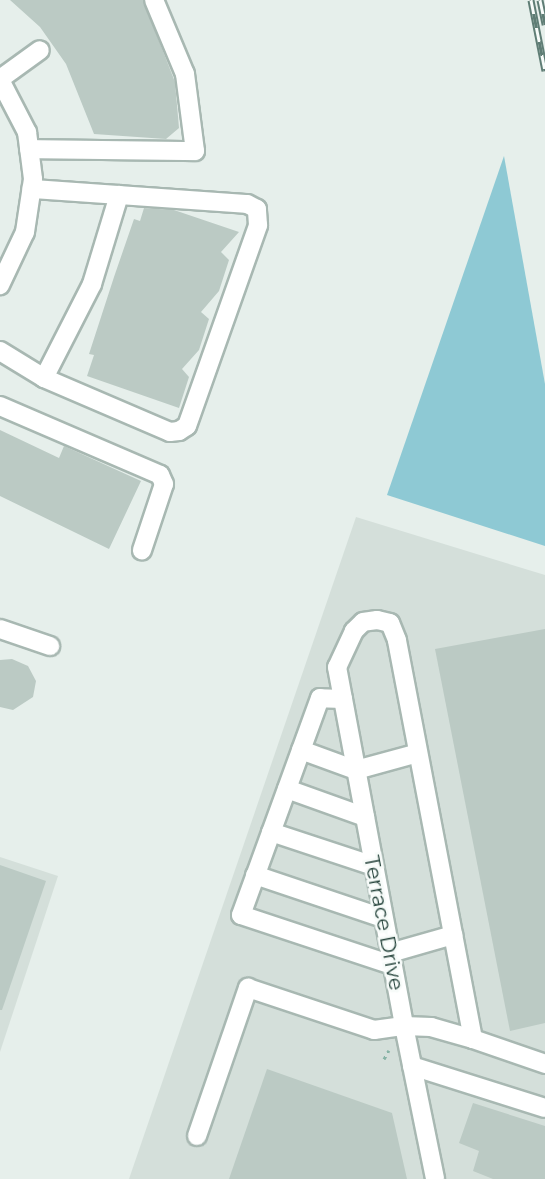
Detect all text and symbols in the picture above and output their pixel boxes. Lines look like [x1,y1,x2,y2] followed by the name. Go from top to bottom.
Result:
[359,854,409,992] street label: Terrace Drive

